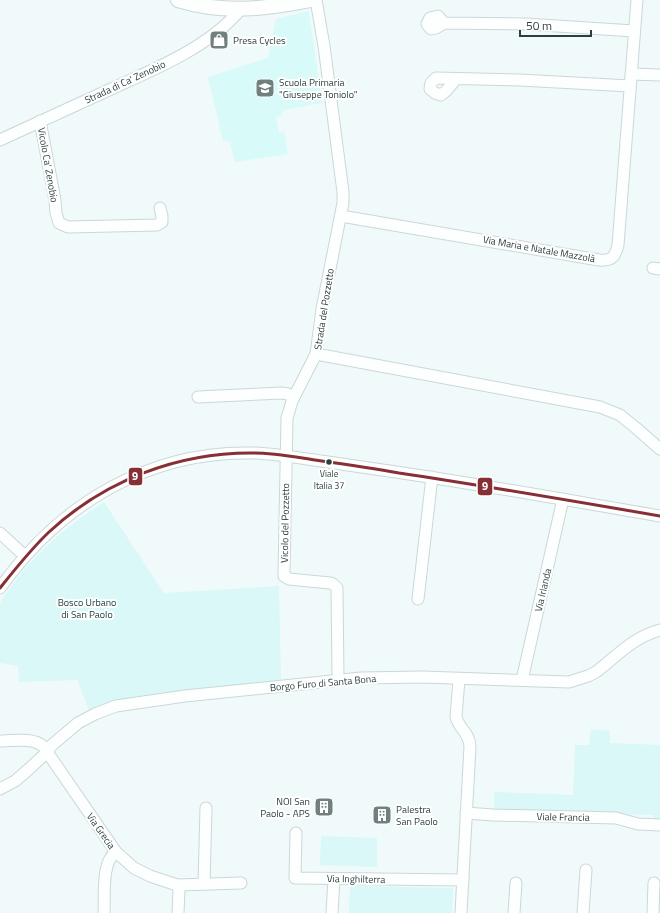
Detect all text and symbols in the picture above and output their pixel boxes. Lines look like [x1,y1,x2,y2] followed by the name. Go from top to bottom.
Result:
[520,12,591,38] scale bar
[526,16,552,35] text: 50 m
[208,29,230,51] shop icon: Presa Cycles
[233,33,286,48] place label: Presa Cycles
[82,57,168,107] street label: Strada di Ca' Zenobio
[279,75,358,102] place label: Scuola Primaria "Giuseppe Toniolo"
[254,77,276,99] school or university icon: Scuola Primaria "Giuseppe Toniolo"
[34,126,62,204] street label: Vicolo Ca' Zenobio
[482,232,596,266] street label: Via Maria e Natale Mazzolà
[310,267,338,351] street label: Strada del Pozzetto
[324,457,334,467] marker: Viale Italia 37
[128,467,143,486] line badge: 9
[314,467,344,492] place label: Viale Italia 37
[132,468,138,484] text: 9
[477,477,493,496] line badge: 9
[482,478,488,494] text: 9
[277,483,293,563] street label: Vicolo del Pozzetto
[531,567,555,613] street label: Via Irlanda
[58,595,116,622] park label: Bosco Urbano di San Paolo
[269,671,377,695] street label: Borgo Furo di Santa Bona
[260,794,310,821] place label: NOI San Paolo - APS
[313,796,335,818] building icon: NOI San Paolo - APS
[396,802,438,829] place label: Palestra San Paolo
[371,804,393,826] building icon: Palestra San Paolo
[536,809,590,825] street label: Viale Francia
[83,810,119,852] street label: Via Grecia
[327,871,385,887] street label: Via Inghilterra

